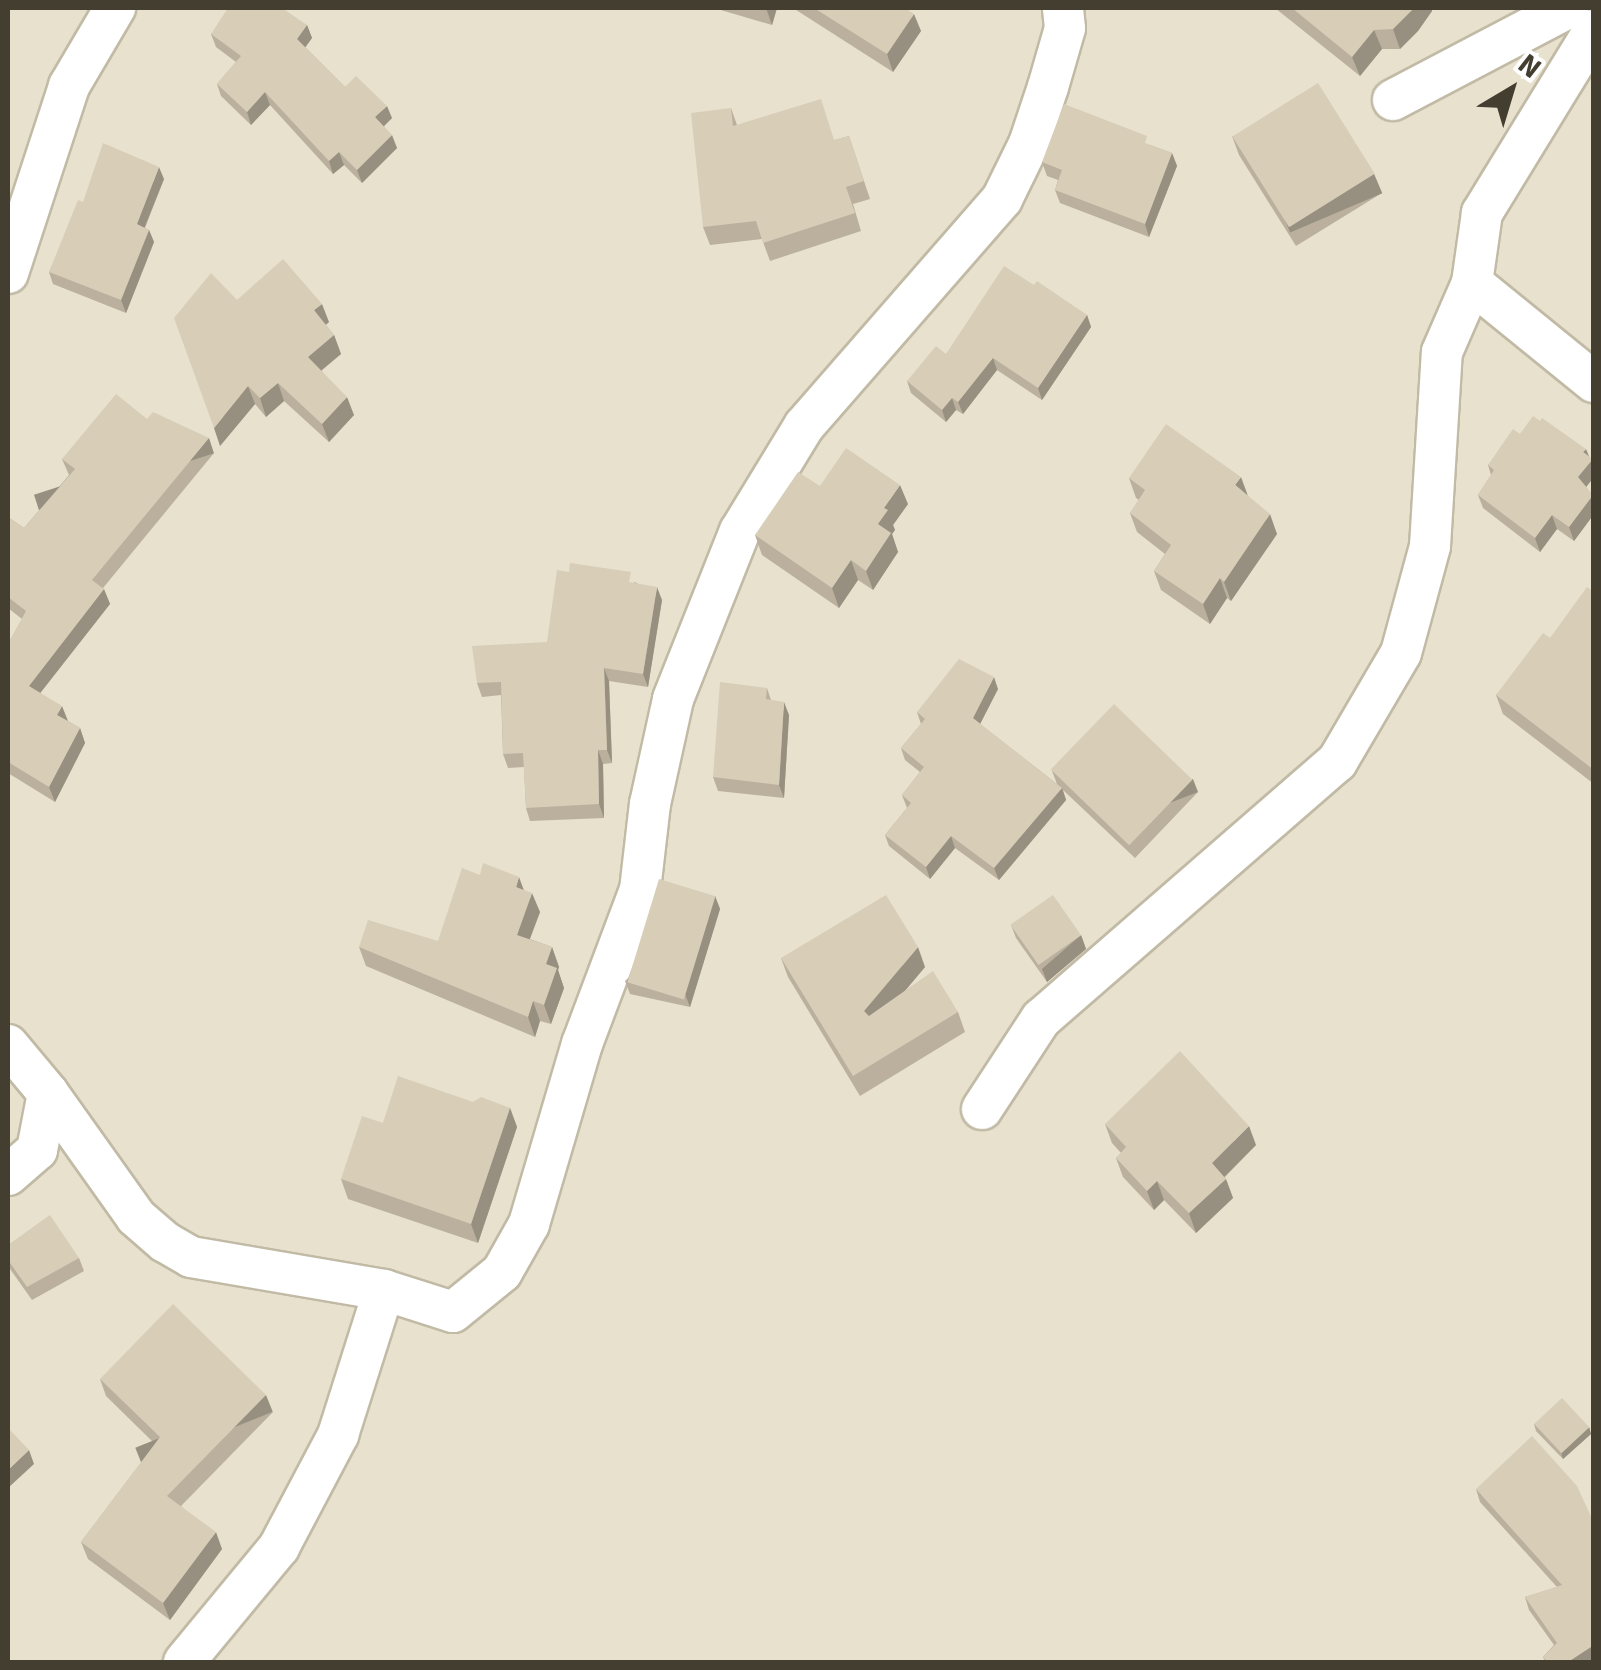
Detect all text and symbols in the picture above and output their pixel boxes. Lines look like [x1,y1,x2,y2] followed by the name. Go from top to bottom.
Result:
[1461,40,1561,140] north arrow
[1511,47,1548,86] text: N

